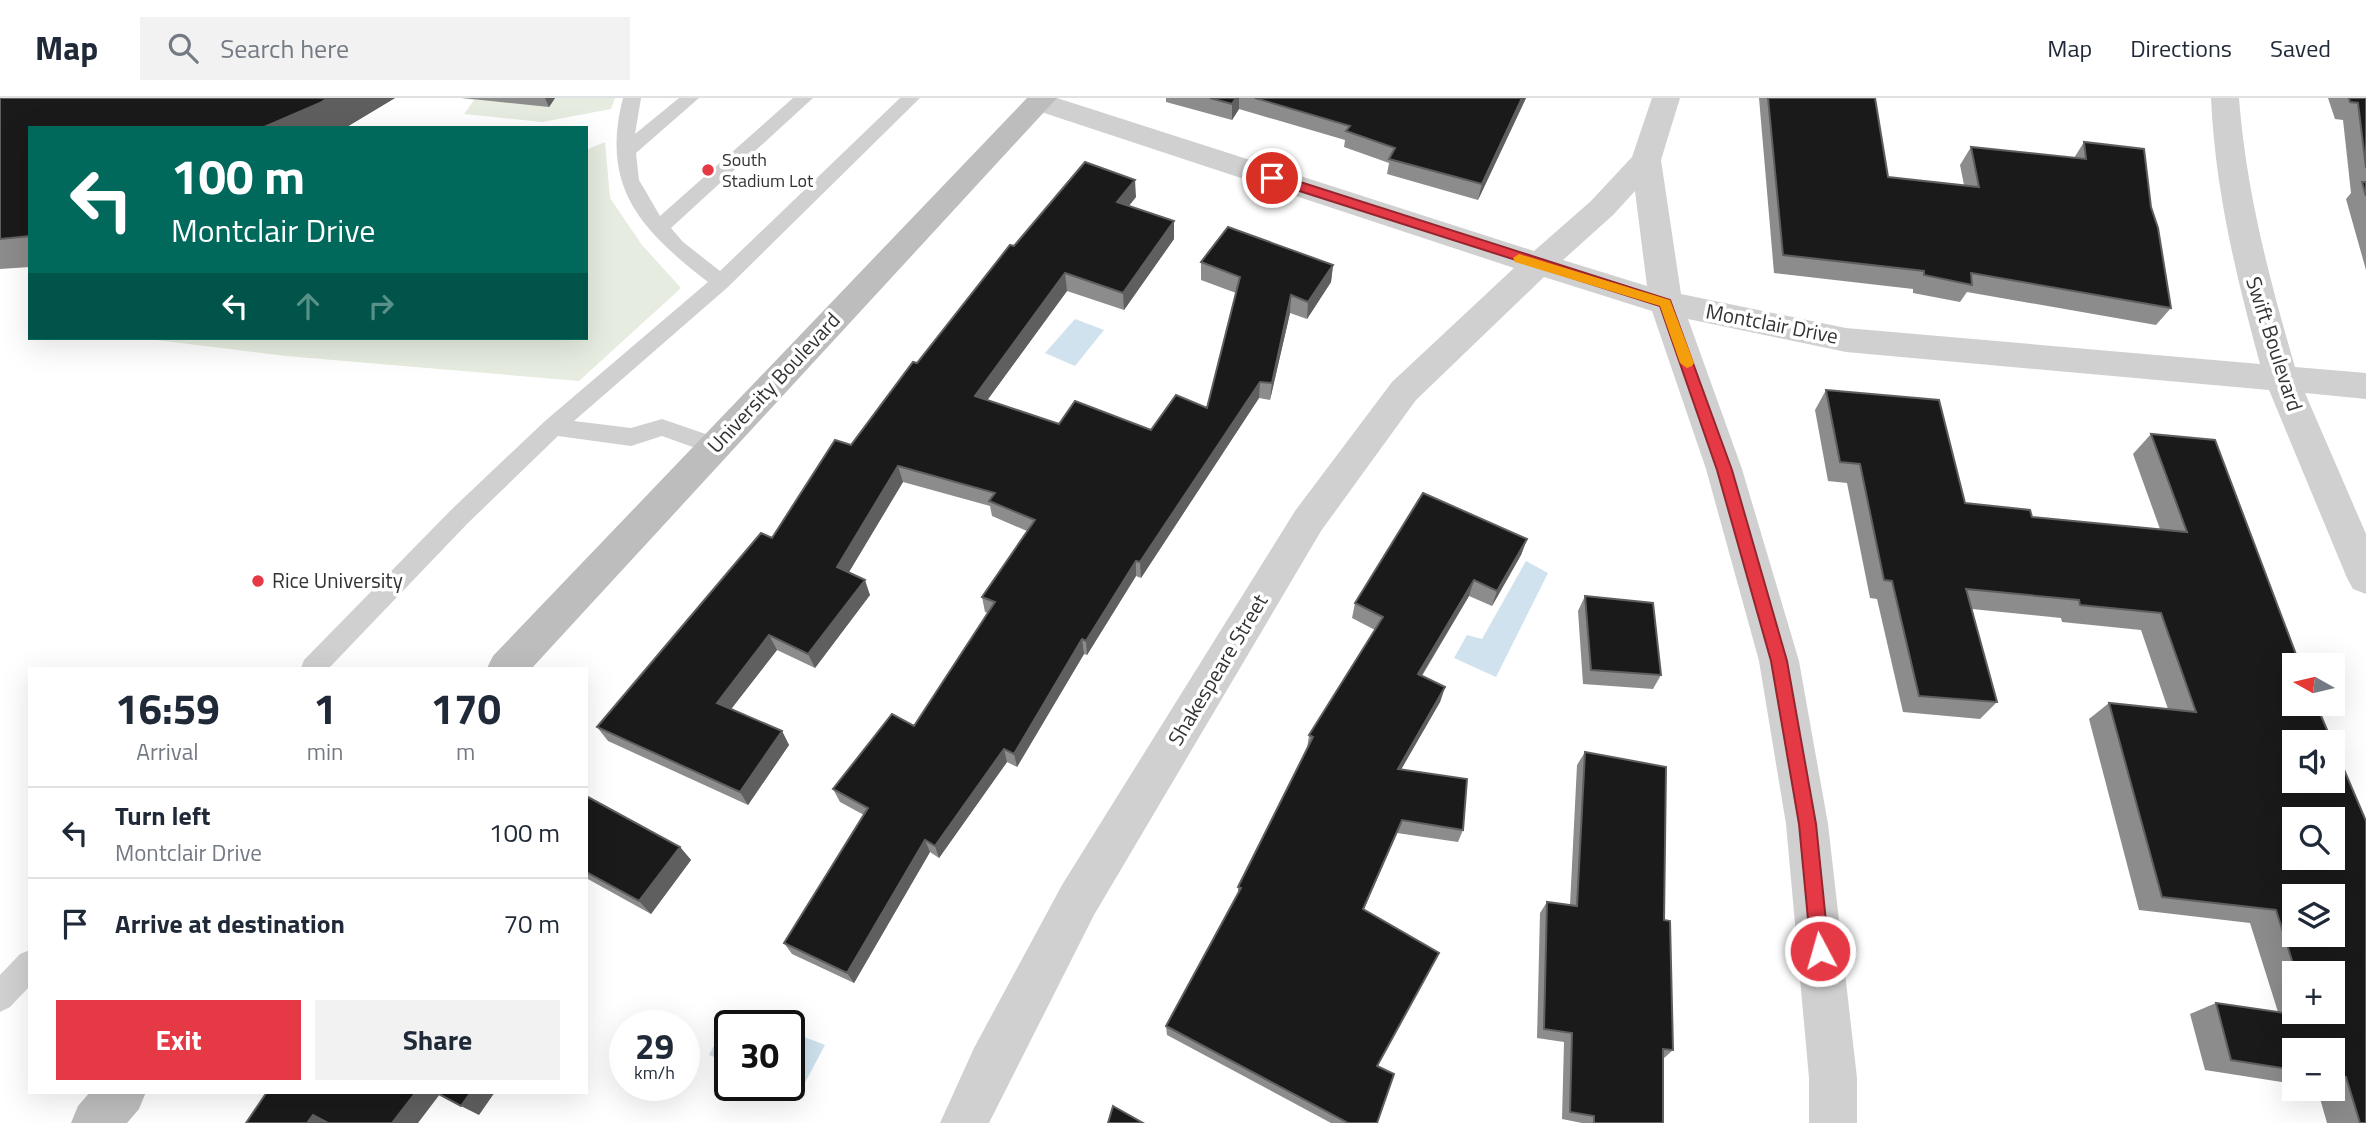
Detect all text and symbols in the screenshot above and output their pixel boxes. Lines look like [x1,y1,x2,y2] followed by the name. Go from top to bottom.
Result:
[140,17,630,80] search box
[35,23,98,73] text: Map
[164,29,202,67] icon: search
[220,29,349,68] text: Search here
[2047,30,2092,66] text: Map
[2130,30,2232,66] text: Directions
[2270,30,2331,66] text: Saved
[171,138,305,213] text: 100 m
[722,146,814,194] place label: South Stadium Lot
[1242,148,1302,208] pin
[56,154,147,245] icon: left
[1253,159,1291,197] icon: arrive
[700,162,716,178] marker: South Stadium Lot
[171,206,375,254] text: Montclair Drive
[2238,272,2312,415] street label: Swift Boulevard
[216,287,254,325] icon: left
[289,287,327,325] icon: ahead
[362,287,400,325] icon: right
[1703,295,1841,352] street label: Montclair Drive
[699,305,847,460] street label: University Boulevard
[272,564,403,596] place label: Rice University
[250,573,266,589] marker: Rice University
[1159,587,1275,751] street label: Shakespeare Street
[2282,653,2345,716] north arrow
[2282,653,2345,1101] map controls
[115,676,220,740] text: 16:59
[313,676,337,740] text: 1
[430,676,501,740] text: 170
[2282,730,2345,793] button: sound
[136,734,199,769] text: Arrival
[307,734,343,769] text: min
[456,734,475,769] text: m
[115,796,210,835] text: Turn left
[2282,807,2345,870] button: search
[489,813,560,852] text: 100 m
[56,814,94,852] icon: left
[115,835,262,870] text: Montclair Drive
[2282,884,2345,947] button: layers
[115,904,345,943] text: Arrive at destination
[503,904,560,943] text: 70 m
[56,905,94,943] icon: arrive
[1783,914,1857,988] position arrow
[2282,961,2345,1024] button: +
[56,1000,301,1080] button: Exit
[315,1000,560,1080] button: Share
[714,1010,805,1101] speed limit sign: 30
[635,1019,674,1073] text: 29
[2282,1038,2345,1101] button: −
[634,1059,675,1086] text: km/h

